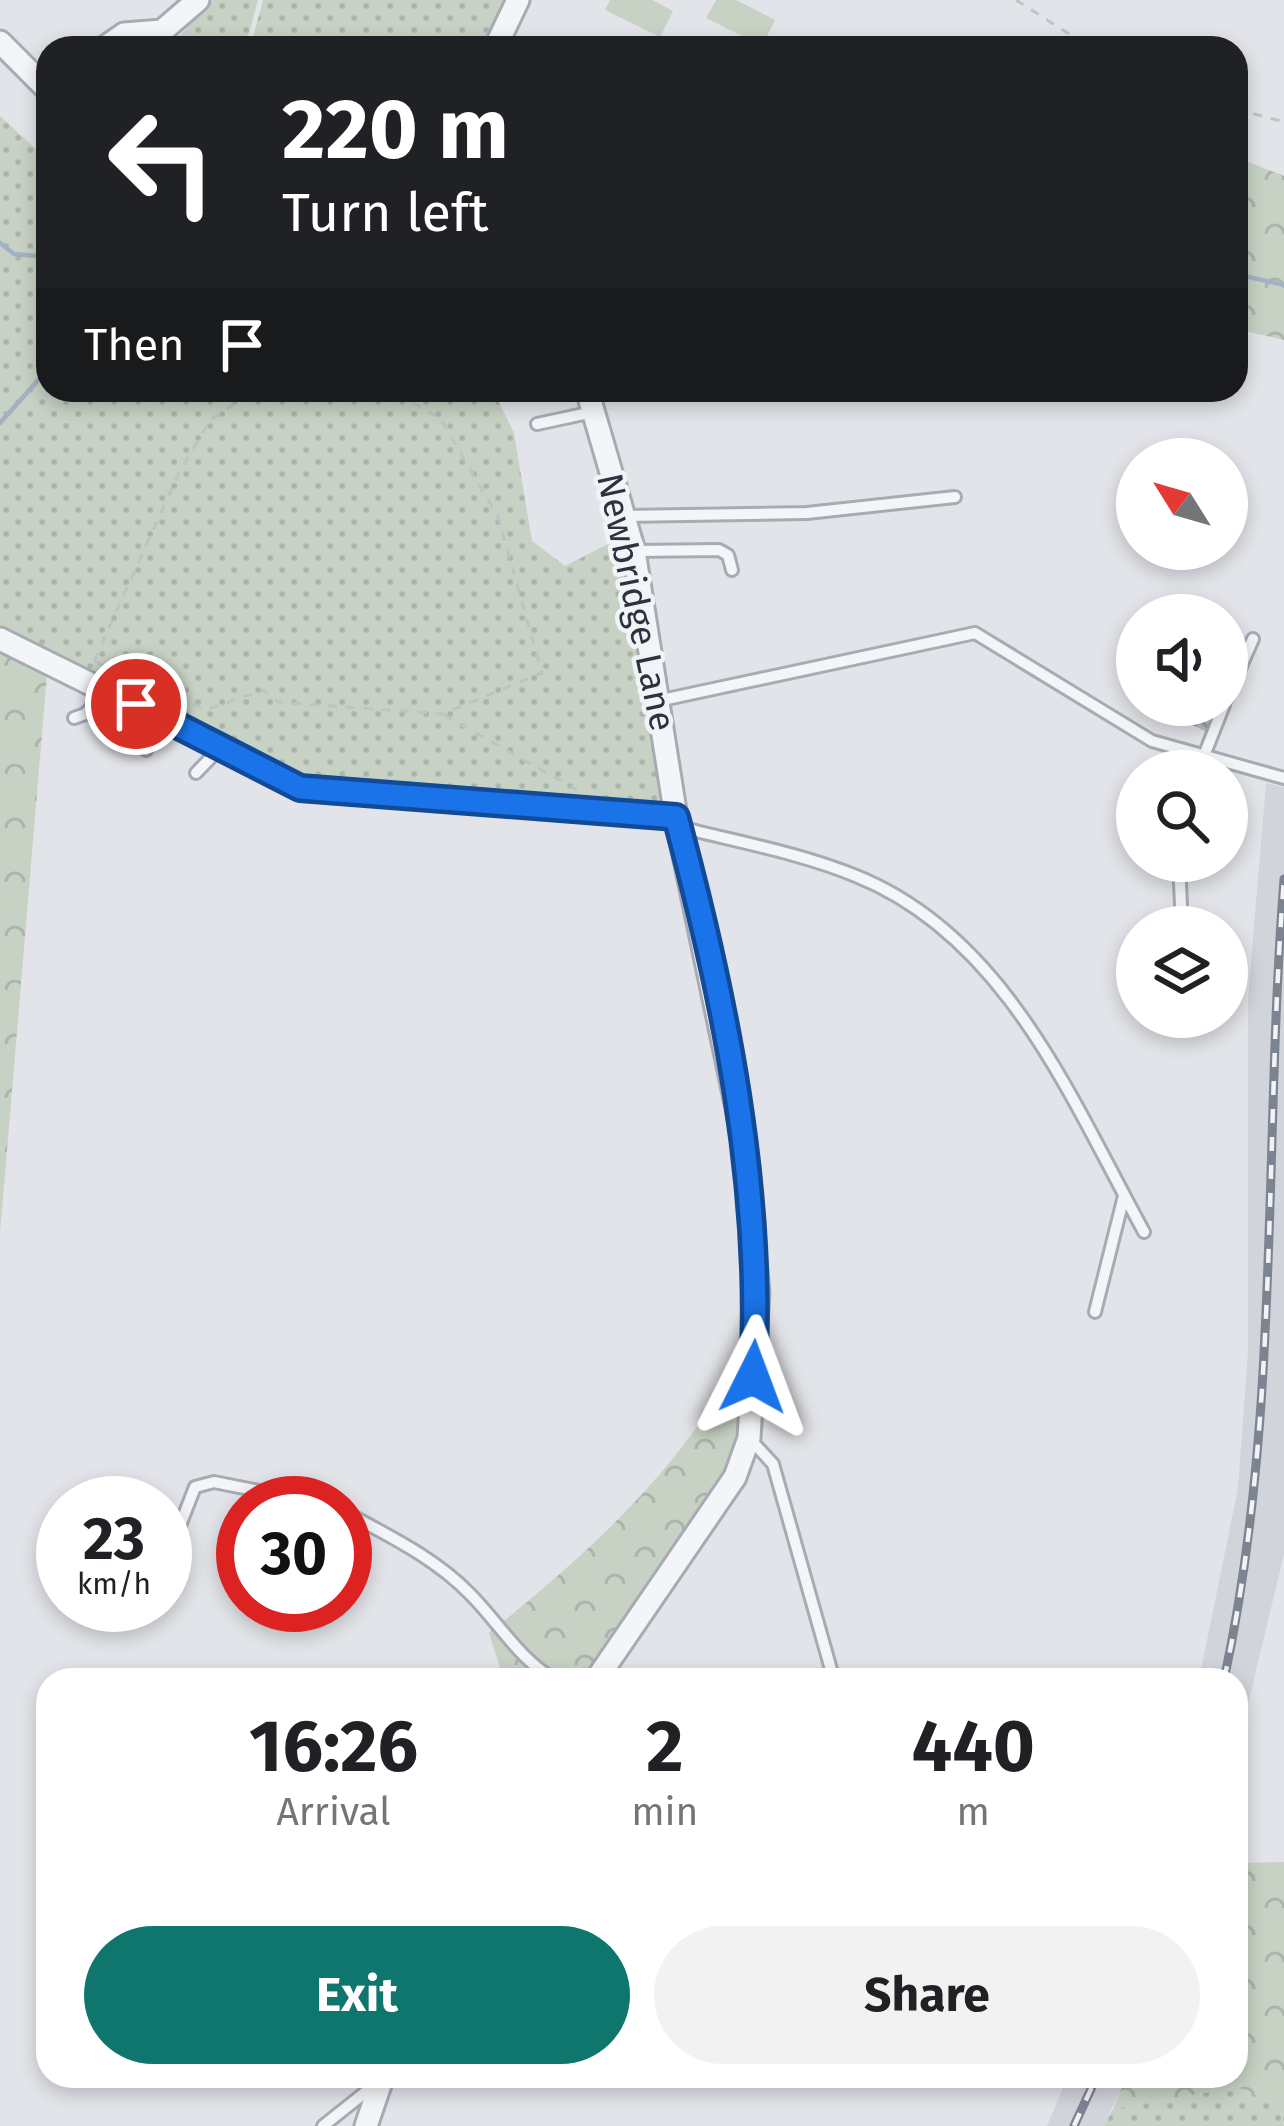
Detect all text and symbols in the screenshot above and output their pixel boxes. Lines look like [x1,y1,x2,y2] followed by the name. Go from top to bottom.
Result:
[282,79,509,180] text: 220 m
[84,84,240,240] icon: left
[282,181,489,245] text: Turn left
[209,312,275,378] icon: arrive
[84,318,185,372] text: Then
[1116,438,1248,570] north arrow
[1116,438,1248,1038] map controls
[587,469,685,735] street label: Newbridge Lane
[1116,594,1248,726] button: sound
[85,653,187,755] pin
[103,671,169,737] icon: arrive
[1116,750,1248,882] button: search
[1116,906,1248,1038] button: layers
[690,1314,816,1440] position arrow
[216,1476,372,1632] speed limit sign: 30
[83,1503,145,1575] text: 23
[77,1566,151,1602] text: km/h
[249,1704,418,1790] text: 16:26
[646,1704,683,1790] text: 2
[911,1704,1035,1790] text: 440
[276,1789,391,1835] text: Arrival
[631,1789,698,1835] text: min
[956,1789,990,1835] text: m
[84,1926,630,2064] button: Exit
[654,1926,1200,2064] button: Share

